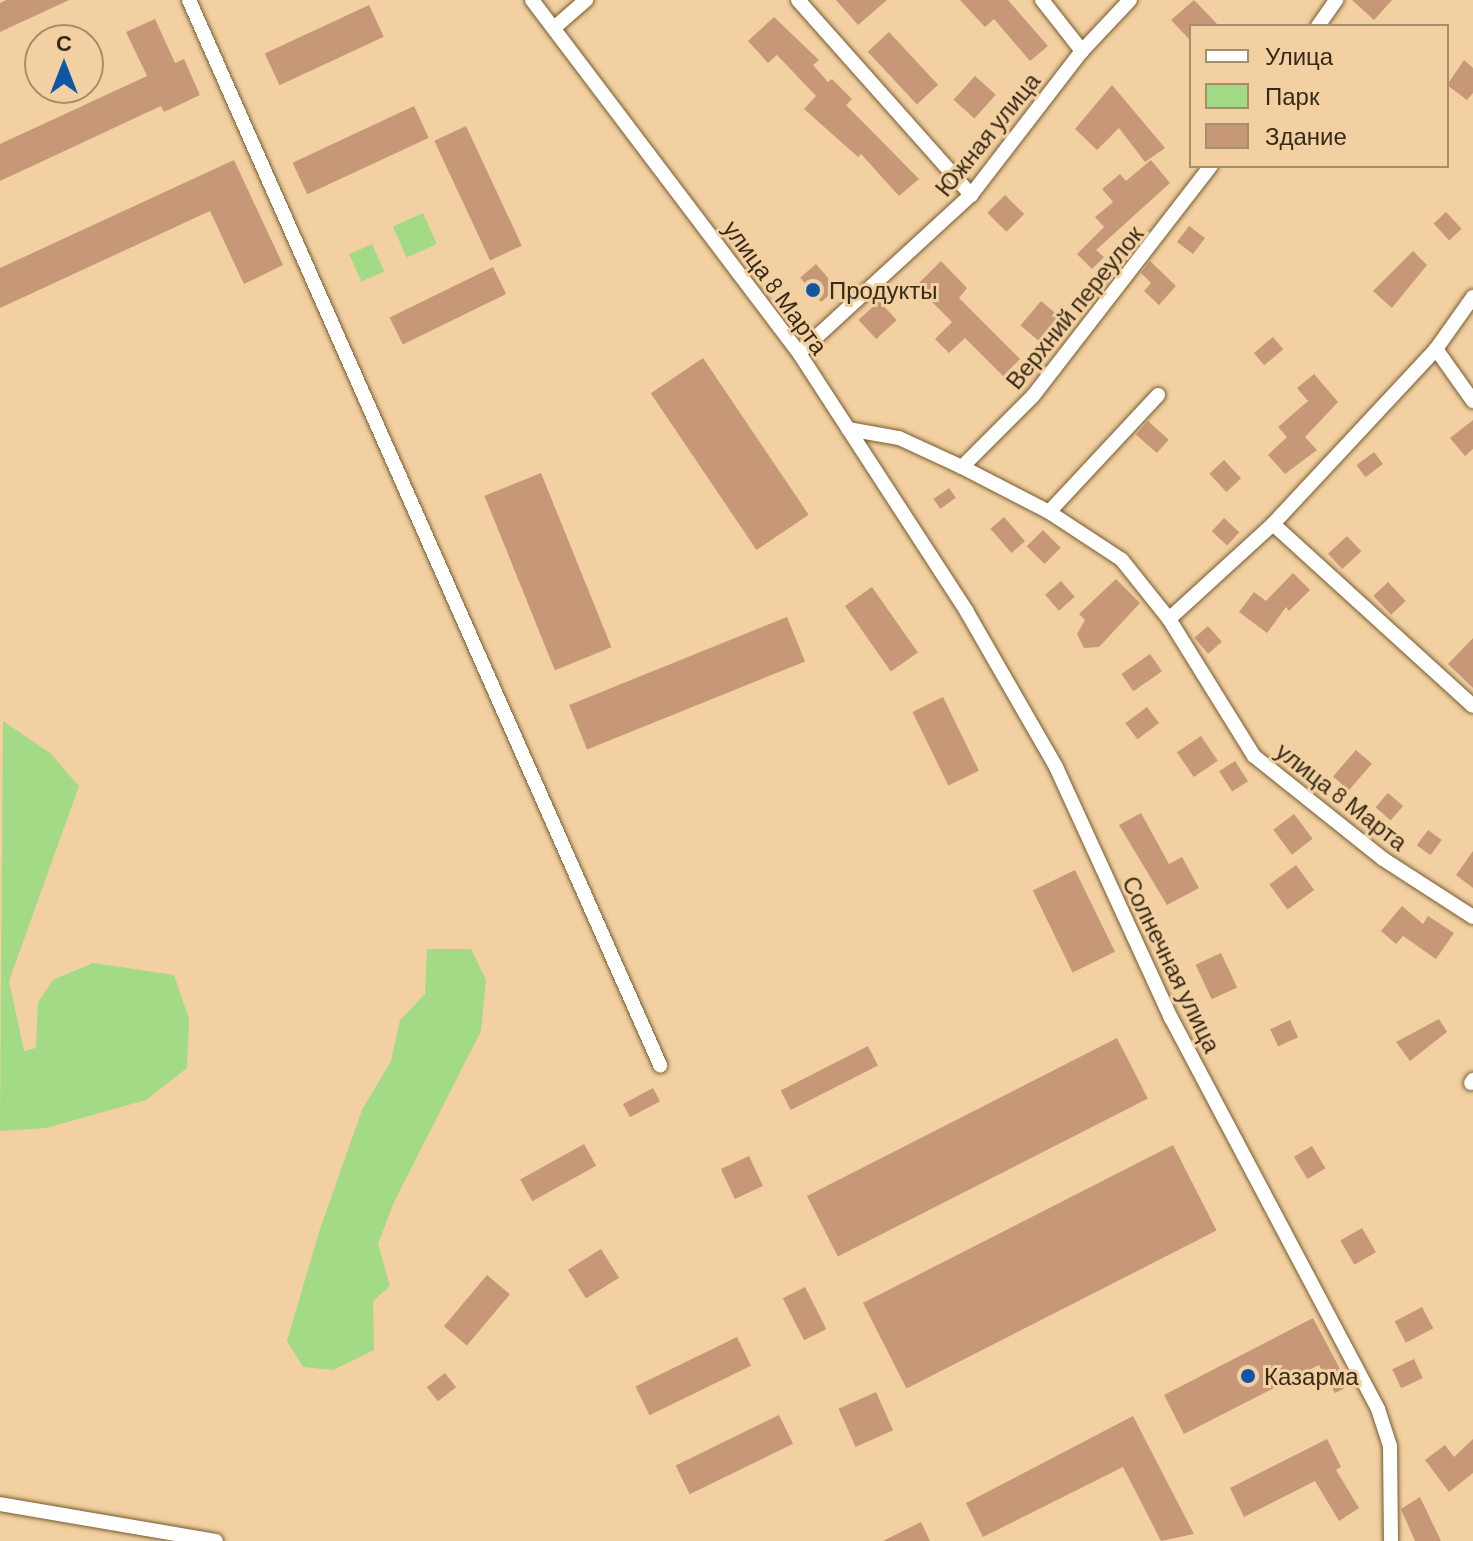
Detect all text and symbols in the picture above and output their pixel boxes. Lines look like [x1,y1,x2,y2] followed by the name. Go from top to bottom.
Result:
[24,24,104,104] north arrow
[1189,24,1449,168] legend
[56,29,72,55] text: С
[1265,41,1333,70] text: Улица
[928,66,1046,202] street label: Южная улица
[1265,81,1319,110] text: Парк
[1265,121,1347,150] text: Здание
[718,214,834,360] street label: улица 8 Марта
[999,220,1149,394] street label: Верхний переулок
[829,276,937,304] place label: Продукты
[804,281,822,299] marker: Продукты
[1271,736,1413,856] street label: улица 8 Марта
[1117,871,1227,1057] street label: Солнечная улица
[1264,1362,1359,1390] place label: Казарма
[1239,1367,1257,1385] marker: Казарма

